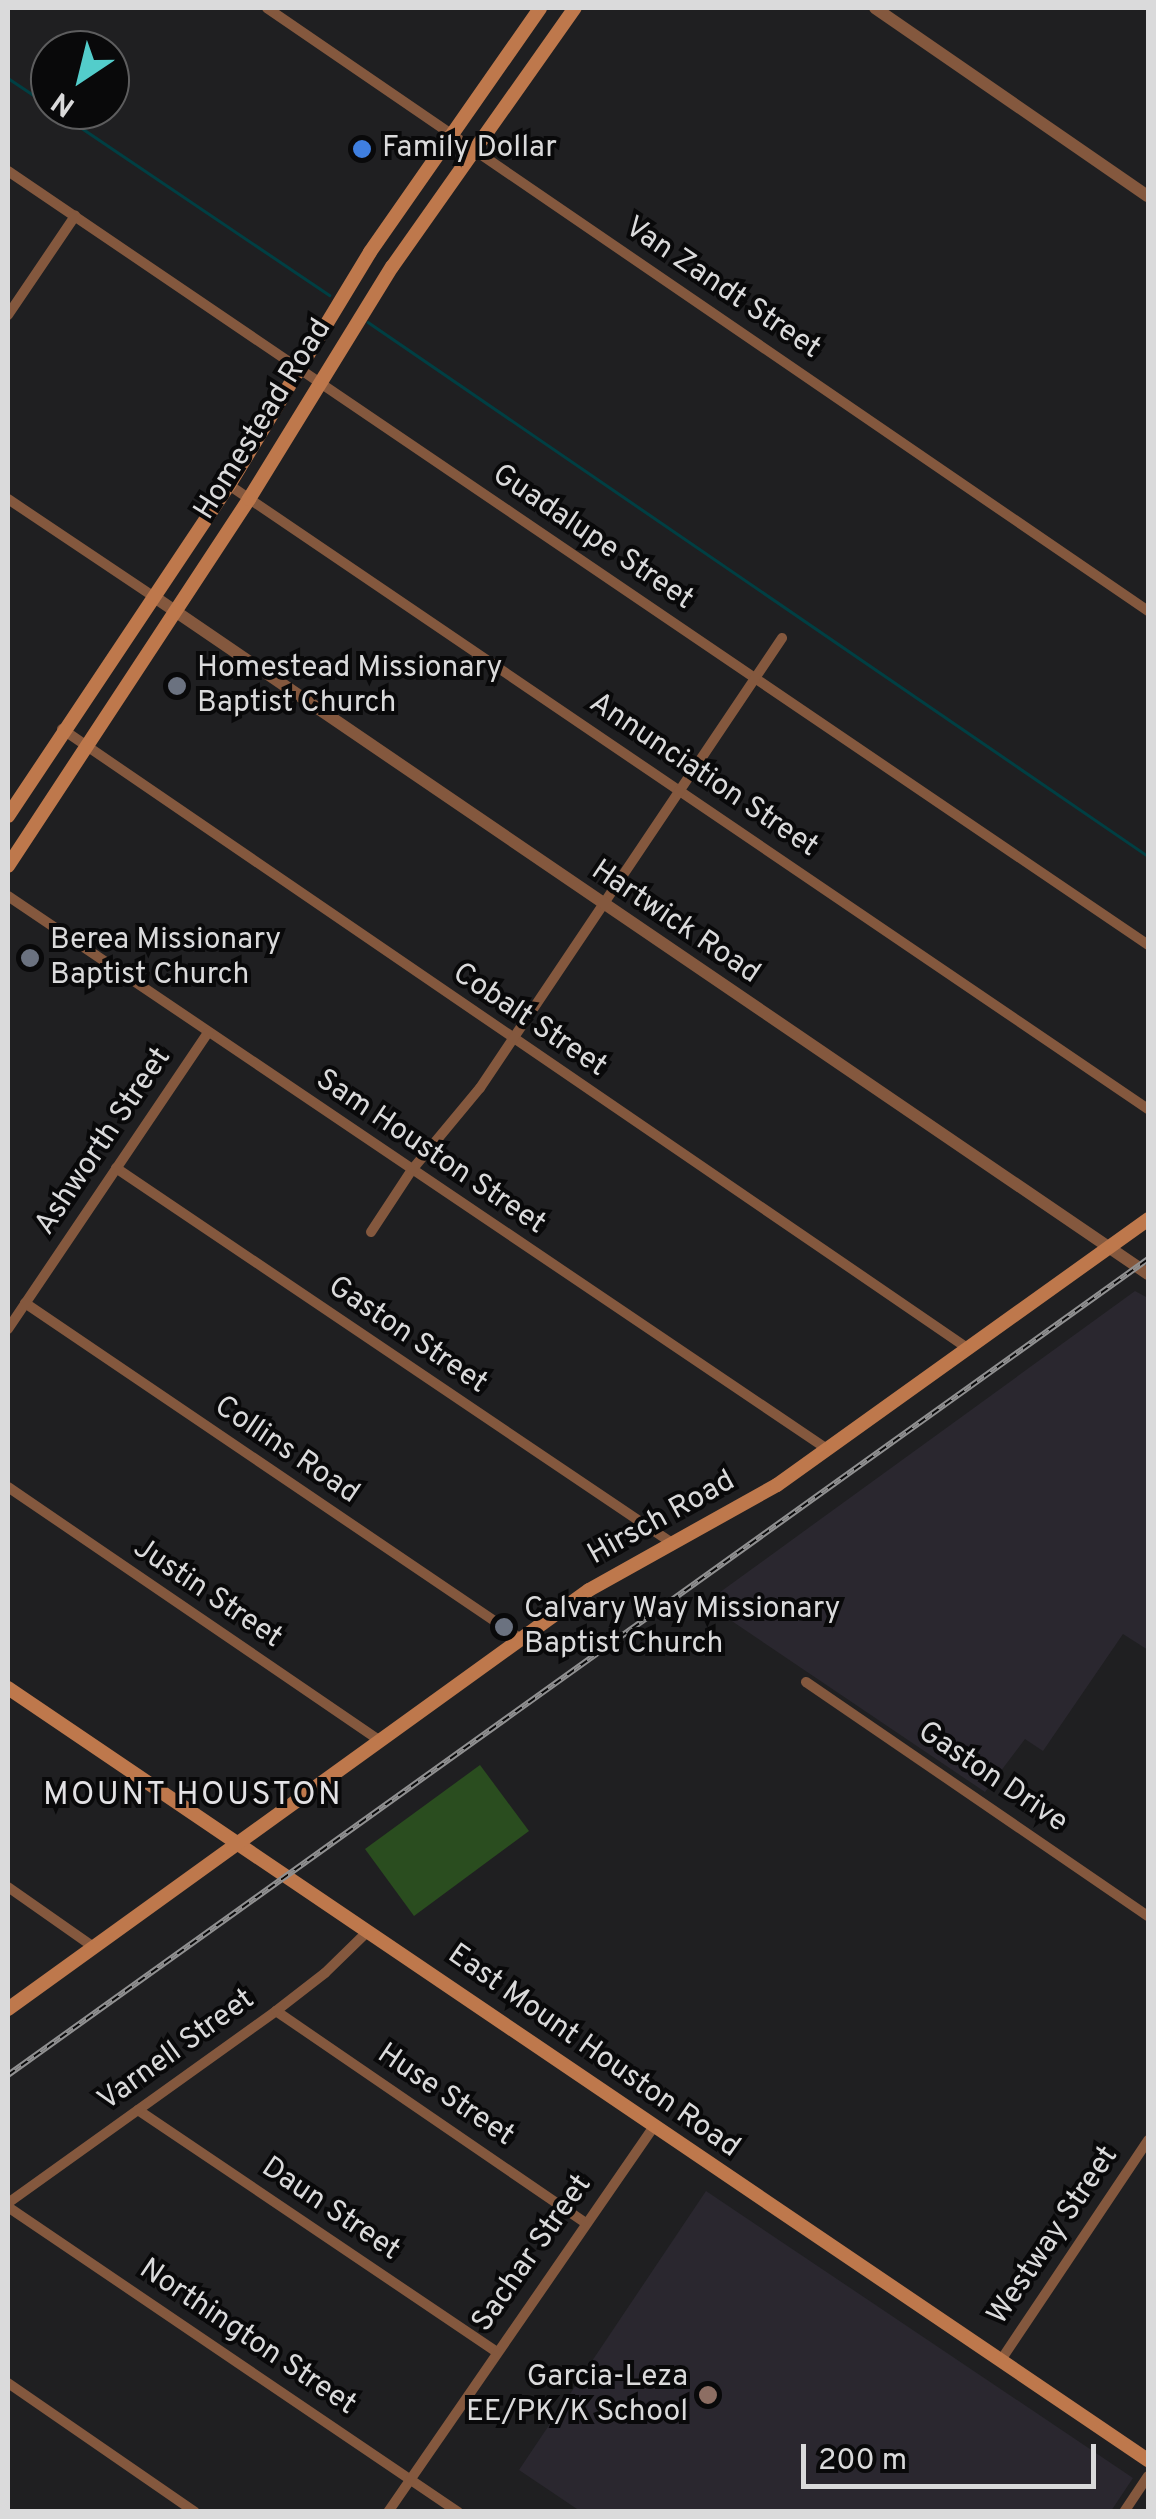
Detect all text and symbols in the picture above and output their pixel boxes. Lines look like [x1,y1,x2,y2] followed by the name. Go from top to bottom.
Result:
[30,30,130,130] north arrow
[45,82,83,123] text: N
[382,131,557,167] place label: Family Dollar
[351,138,373,160] marker: Family Dollar
[617,210,827,368] street label: Van Zandt Street
[188,313,340,527] street label: Homestead Road
[485,457,699,619] street label: Guadalupe Street
[197,651,502,722] place label: Homestead Missionary Baptist Church
[166,675,188,697] marker: Homestead Missionary Baptist Church
[582,686,824,866] street label: Annunciation Street
[584,853,766,993] street label: Hartwick Road
[50,923,281,994] place label: Berea Missionary Baptist Church
[19,947,41,969] marker: Berea Missionary Baptist Church
[445,956,613,1086] street label: Cobalt Street
[28,1042,180,1242] street label: Ashworth Street
[308,1063,552,1243] street label: Sam Houston Street
[321,1270,493,1402] street label: Gaston Street
[207,1389,365,1513] street label: Collins Road
[582,1464,742,1574] street label: Hirsch Road
[126,1531,288,1657] street label: Justin Street
[524,1592,841,1662] place label: Calvary Way Missionary Baptist Church
[493,1616,515,1638] marker: Calvary Way Missionary Baptist Church
[910,1715,1074,1841] street label: Gaston Drive
[42,1777,344,1815] district label: MOUNT HOUSTON
[440,1937,746,2167] street label: East Mount Houston Road
[92,1982,262,2120] street label: Varnell Street
[370,2037,520,2155] street label: Huse Street
[981,2140,1127,2332] street label: Westway Street
[254,2151,406,2269] street label: Daun Street
[466,2168,600,2340] street label: Sachar Street
[132,2252,362,2424] street label: Northington Street
[466,2360,688,2430] place label: Garcia-Leza EE/PK/K School
[697,2384,719,2406] marker: Garcia-Leza EE/PK/K School
[806,2424,1101,2486] scale bar
[818,2443,907,2480] text: 200 m

